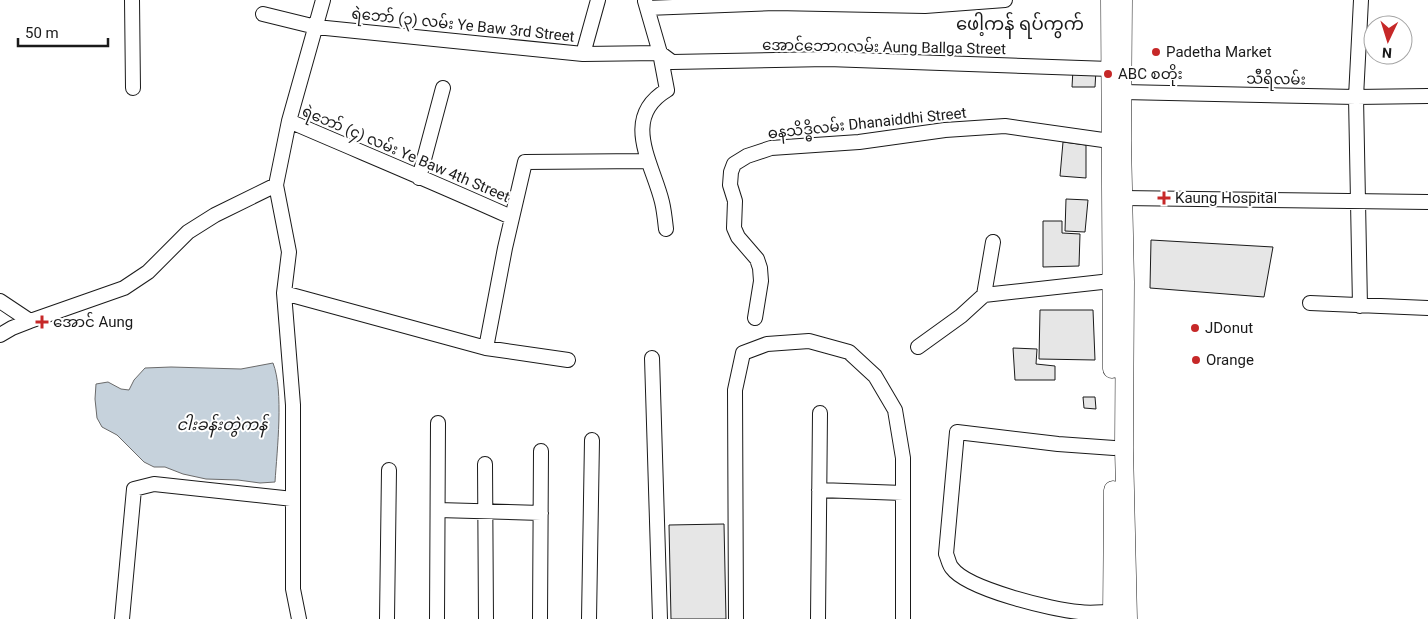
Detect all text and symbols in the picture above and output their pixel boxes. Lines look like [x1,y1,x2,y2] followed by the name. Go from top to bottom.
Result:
[350,3,576,49] street label: ရဲဘော် (၃) လမ်း Ye Baw 3rd Street
[956,11,1084,39] district label: ဖေါ့ကန် ရပ်ကွက်
[18,15,108,47] scale bar
[1363,15,1413,65] north arrow
[25,24,59,42] text: 50 m
[762,35,1006,58] street label: အောင်ဘောဂလမ်း Aung Ballga Street
[1166,43,1272,61] place label: Padetha Market
[1382,45,1393,61] text: N
[1150,46,1162,58] marker: Padetha Market
[1118,64,1183,86] place label: ABC စတိုး
[1102,68,1114,80] marker: ABC စတိုး
[1246,68,1306,92] street label: သီရိလမ်း
[298,101,513,209] street label: ရဲဘော် (၄) လမ်း Ye Baw 4th Street
[767,103,968,146] street label: ဓနသိဒ္ဓိလမ်း Dhanaiddhi Street
[1175,189,1277,207] place label: Kaung Hospital
[1157,191,1171,205] marker: Kaung Hospital
[53,312,133,331] place label: အောင် Aung
[35,315,49,329] marker: အောင် Aung
[1205,319,1253,337] place label: JDonut
[1189,322,1201,334] marker: JDonut
[1206,351,1254,369] place label: Orange
[1190,354,1202,366] marker: Orange
[177,413,270,438] water label: ငါးခန်းတွဲကန်

